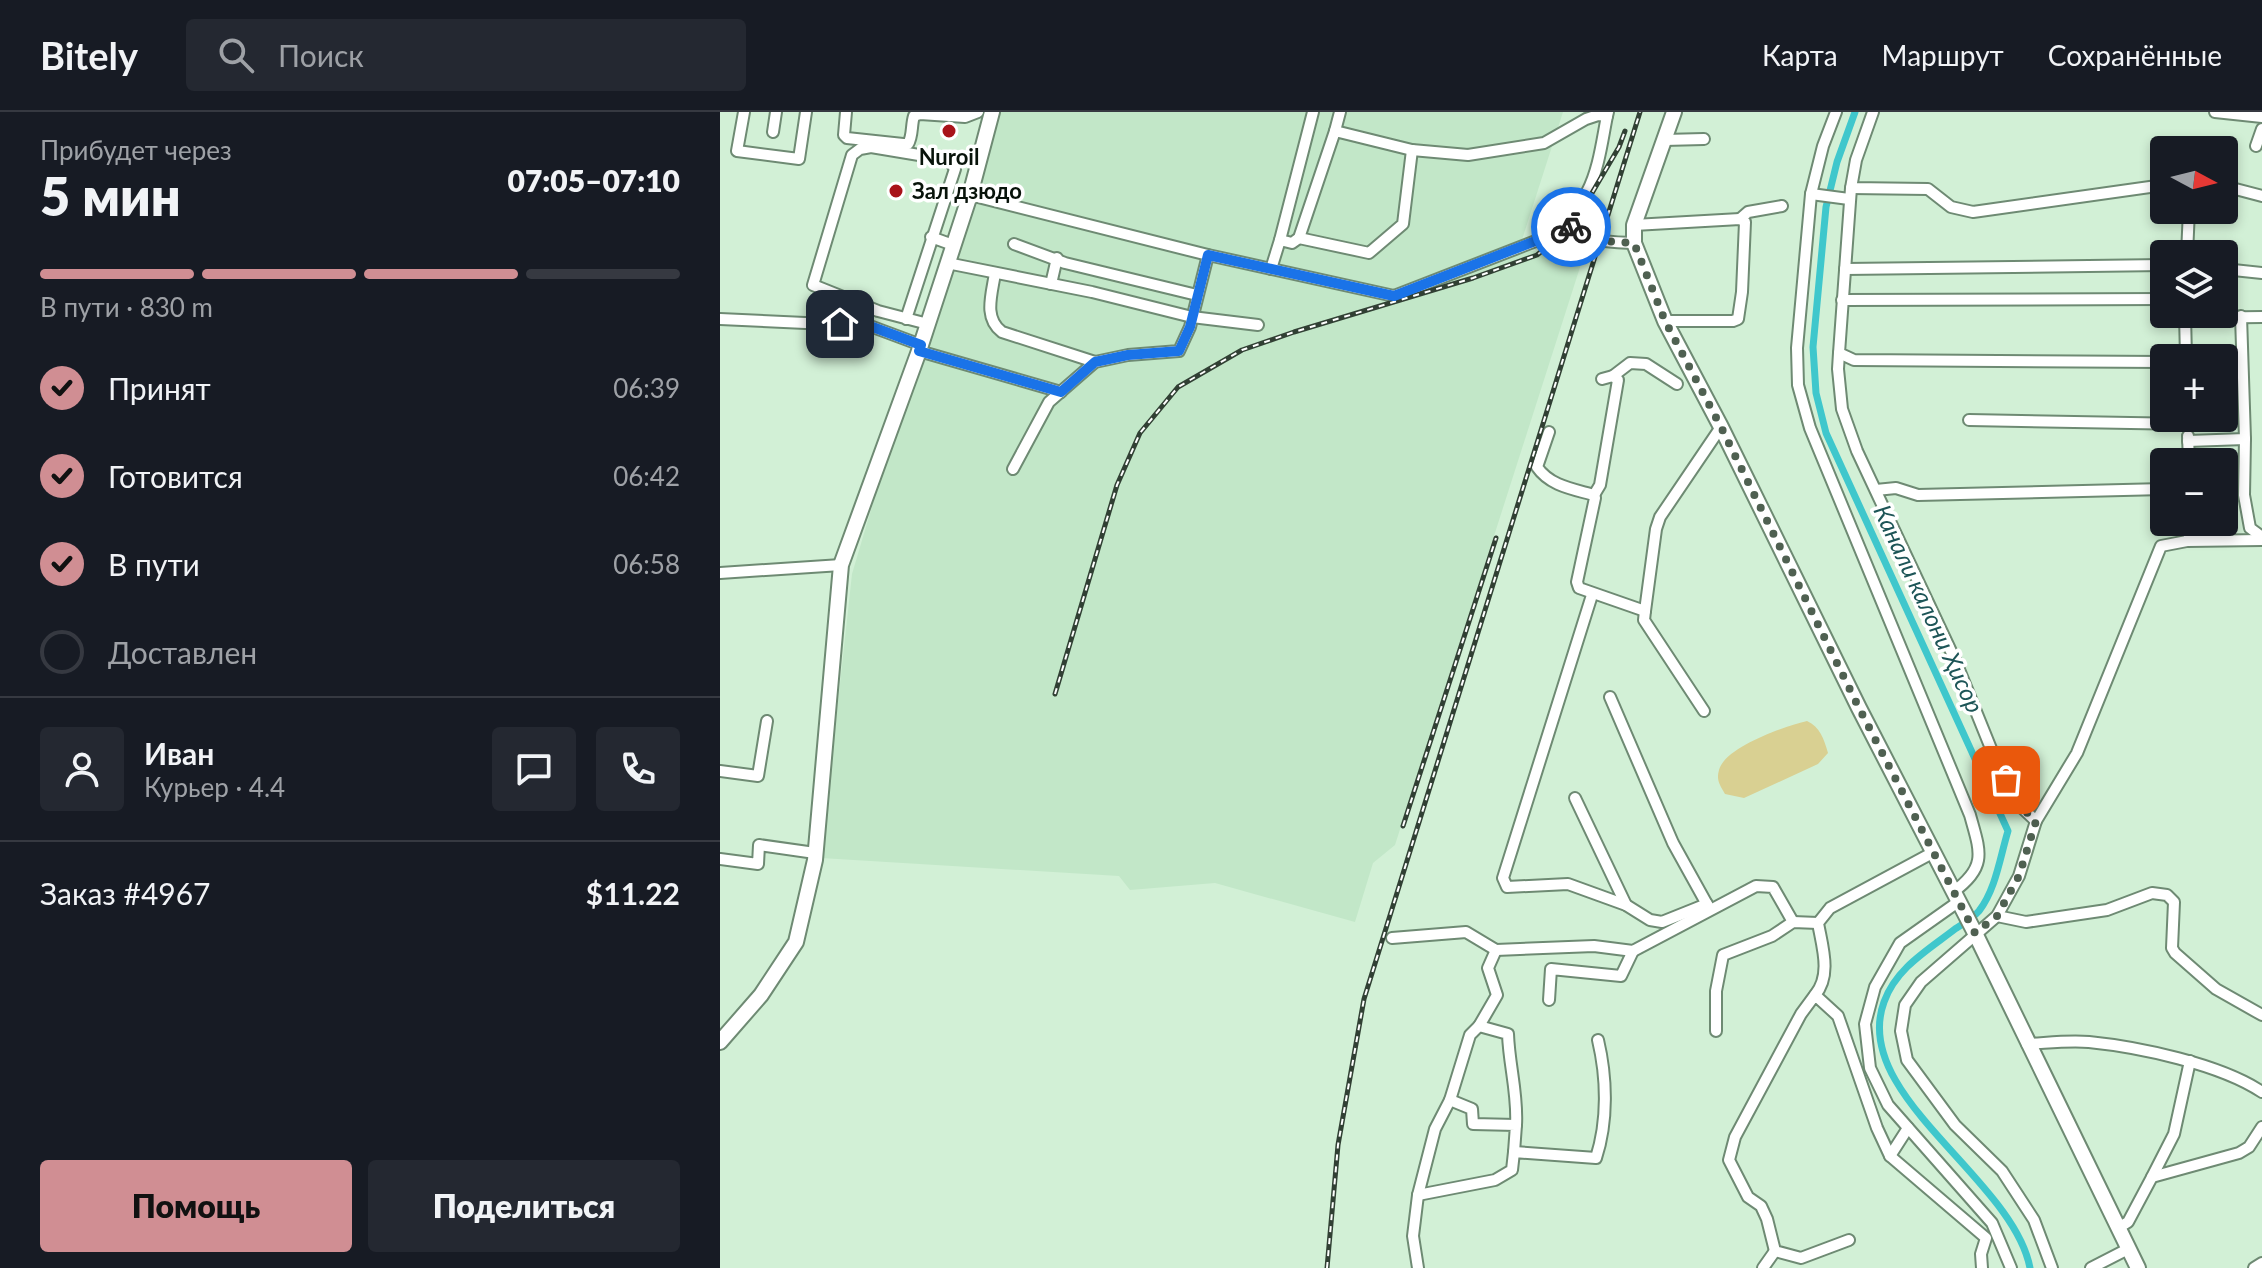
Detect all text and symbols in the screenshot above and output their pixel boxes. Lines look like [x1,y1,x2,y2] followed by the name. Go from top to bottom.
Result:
[186,19,746,91] search box
[40,32,138,78] text: Bitely
[214,33,258,77] icon: search
[278,37,364,73] text: Поиск
[1762,38,1838,72] text: Карта
[1882,38,2004,72] text: Маршрут
[2048,38,2222,72] text: Сохранённые
[940,122,958,140] marker: Nuroil
[40,134,232,166] text: Прибудет через
[2150,136,2238,224] north arrow
[2150,136,2238,536] map controls
[919,143,979,170] place label: Nuroil
[507,162,680,198] text: 07:05–07:10
[40,165,181,227] text: 5 мин
[912,177,1022,204] place label: Зал дзюдо
[887,182,905,200] marker: Зал дзюдо
[1531,187,1611,267] courier
[1549,205,1593,249] icon: bike
[2150,240,2238,328] button: layers
[806,290,874,358] pin
[40,291,213,323] text: В пути · 830 m
[818,302,862,346] icon: home
[2150,344,2238,432] button: +
[40,366,84,410] icon: check
[108,370,211,406] text: Принят
[613,372,680,404] text: 06:39
[2150,448,2238,536] button: −
[40,454,84,498] icon: check
[108,458,243,494] text: Готовится
[613,460,680,492] text: 06:42
[1868,500,1990,717] water label: Канали калони Ҳисор
[40,542,84,586] icon: check
[108,546,200,582] text: В пути
[613,548,680,580] text: 06:58
[108,634,257,670] text: Доставлен
[40,727,124,811] button: person
[492,727,576,811] button: chat
[596,727,680,811] button: phone
[144,735,214,771] text: Иван
[1972,746,2040,814] pin
[1984,758,2028,802] icon: bag
[144,771,285,803] text: Курьер · 4.4
[40,875,211,911] text: Заказ #4967
[586,875,680,911] text: $11.22
[40,1160,352,1252] button: Помощь
[368,1160,680,1252] button: Поделиться

